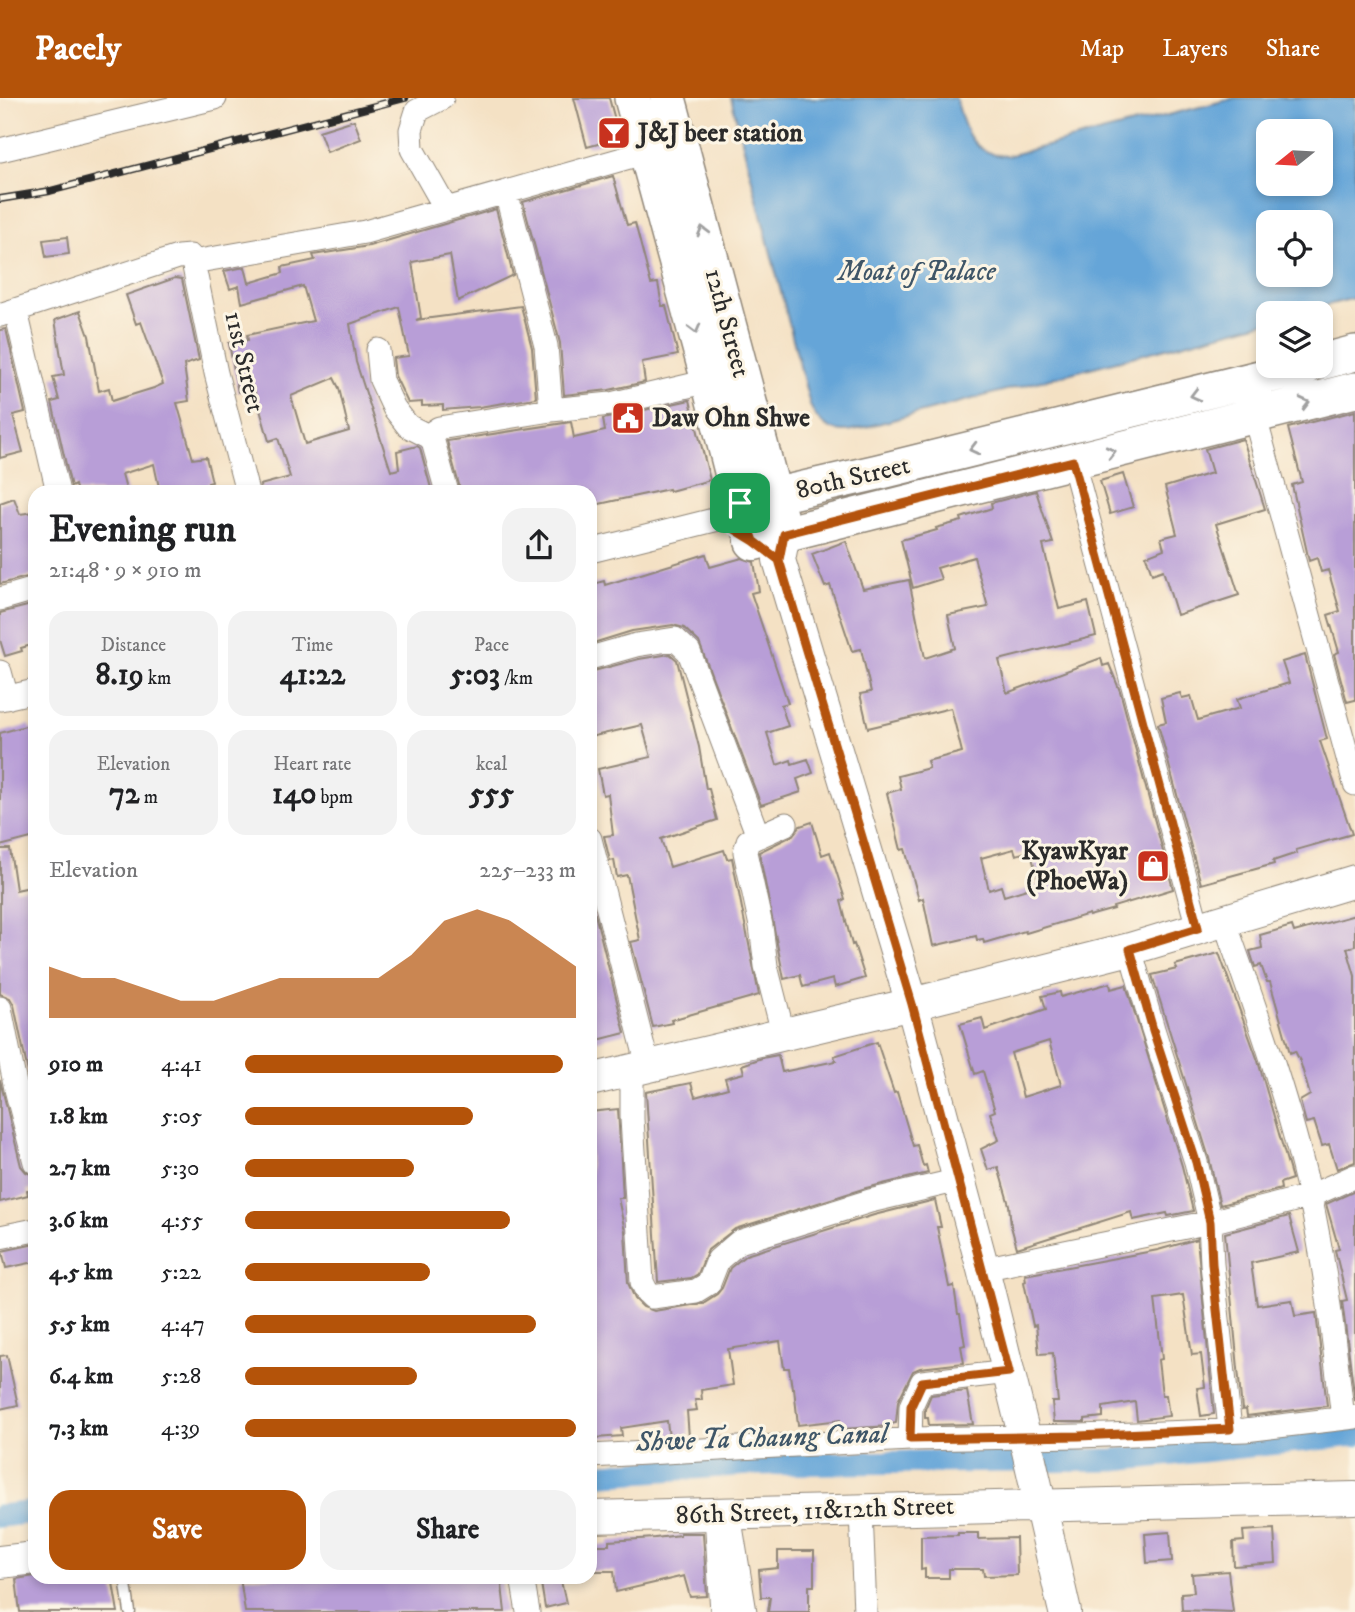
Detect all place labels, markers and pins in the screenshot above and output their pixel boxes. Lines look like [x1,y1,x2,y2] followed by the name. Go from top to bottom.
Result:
[595,114,633,152] bar icon: J&J beer station
[635,117,803,150] place label: J&J beer station
[609,399,647,437] public building icon: Daw Ohn Shwe
[652,402,810,435] place label: Daw Ohn Shwe
[710,473,770,533] pin
[1021,835,1128,898] place label: KyawKyar (PhoeWa)
[1134,847,1172,885] shop icon: KyawKyar (PhoeWa)

